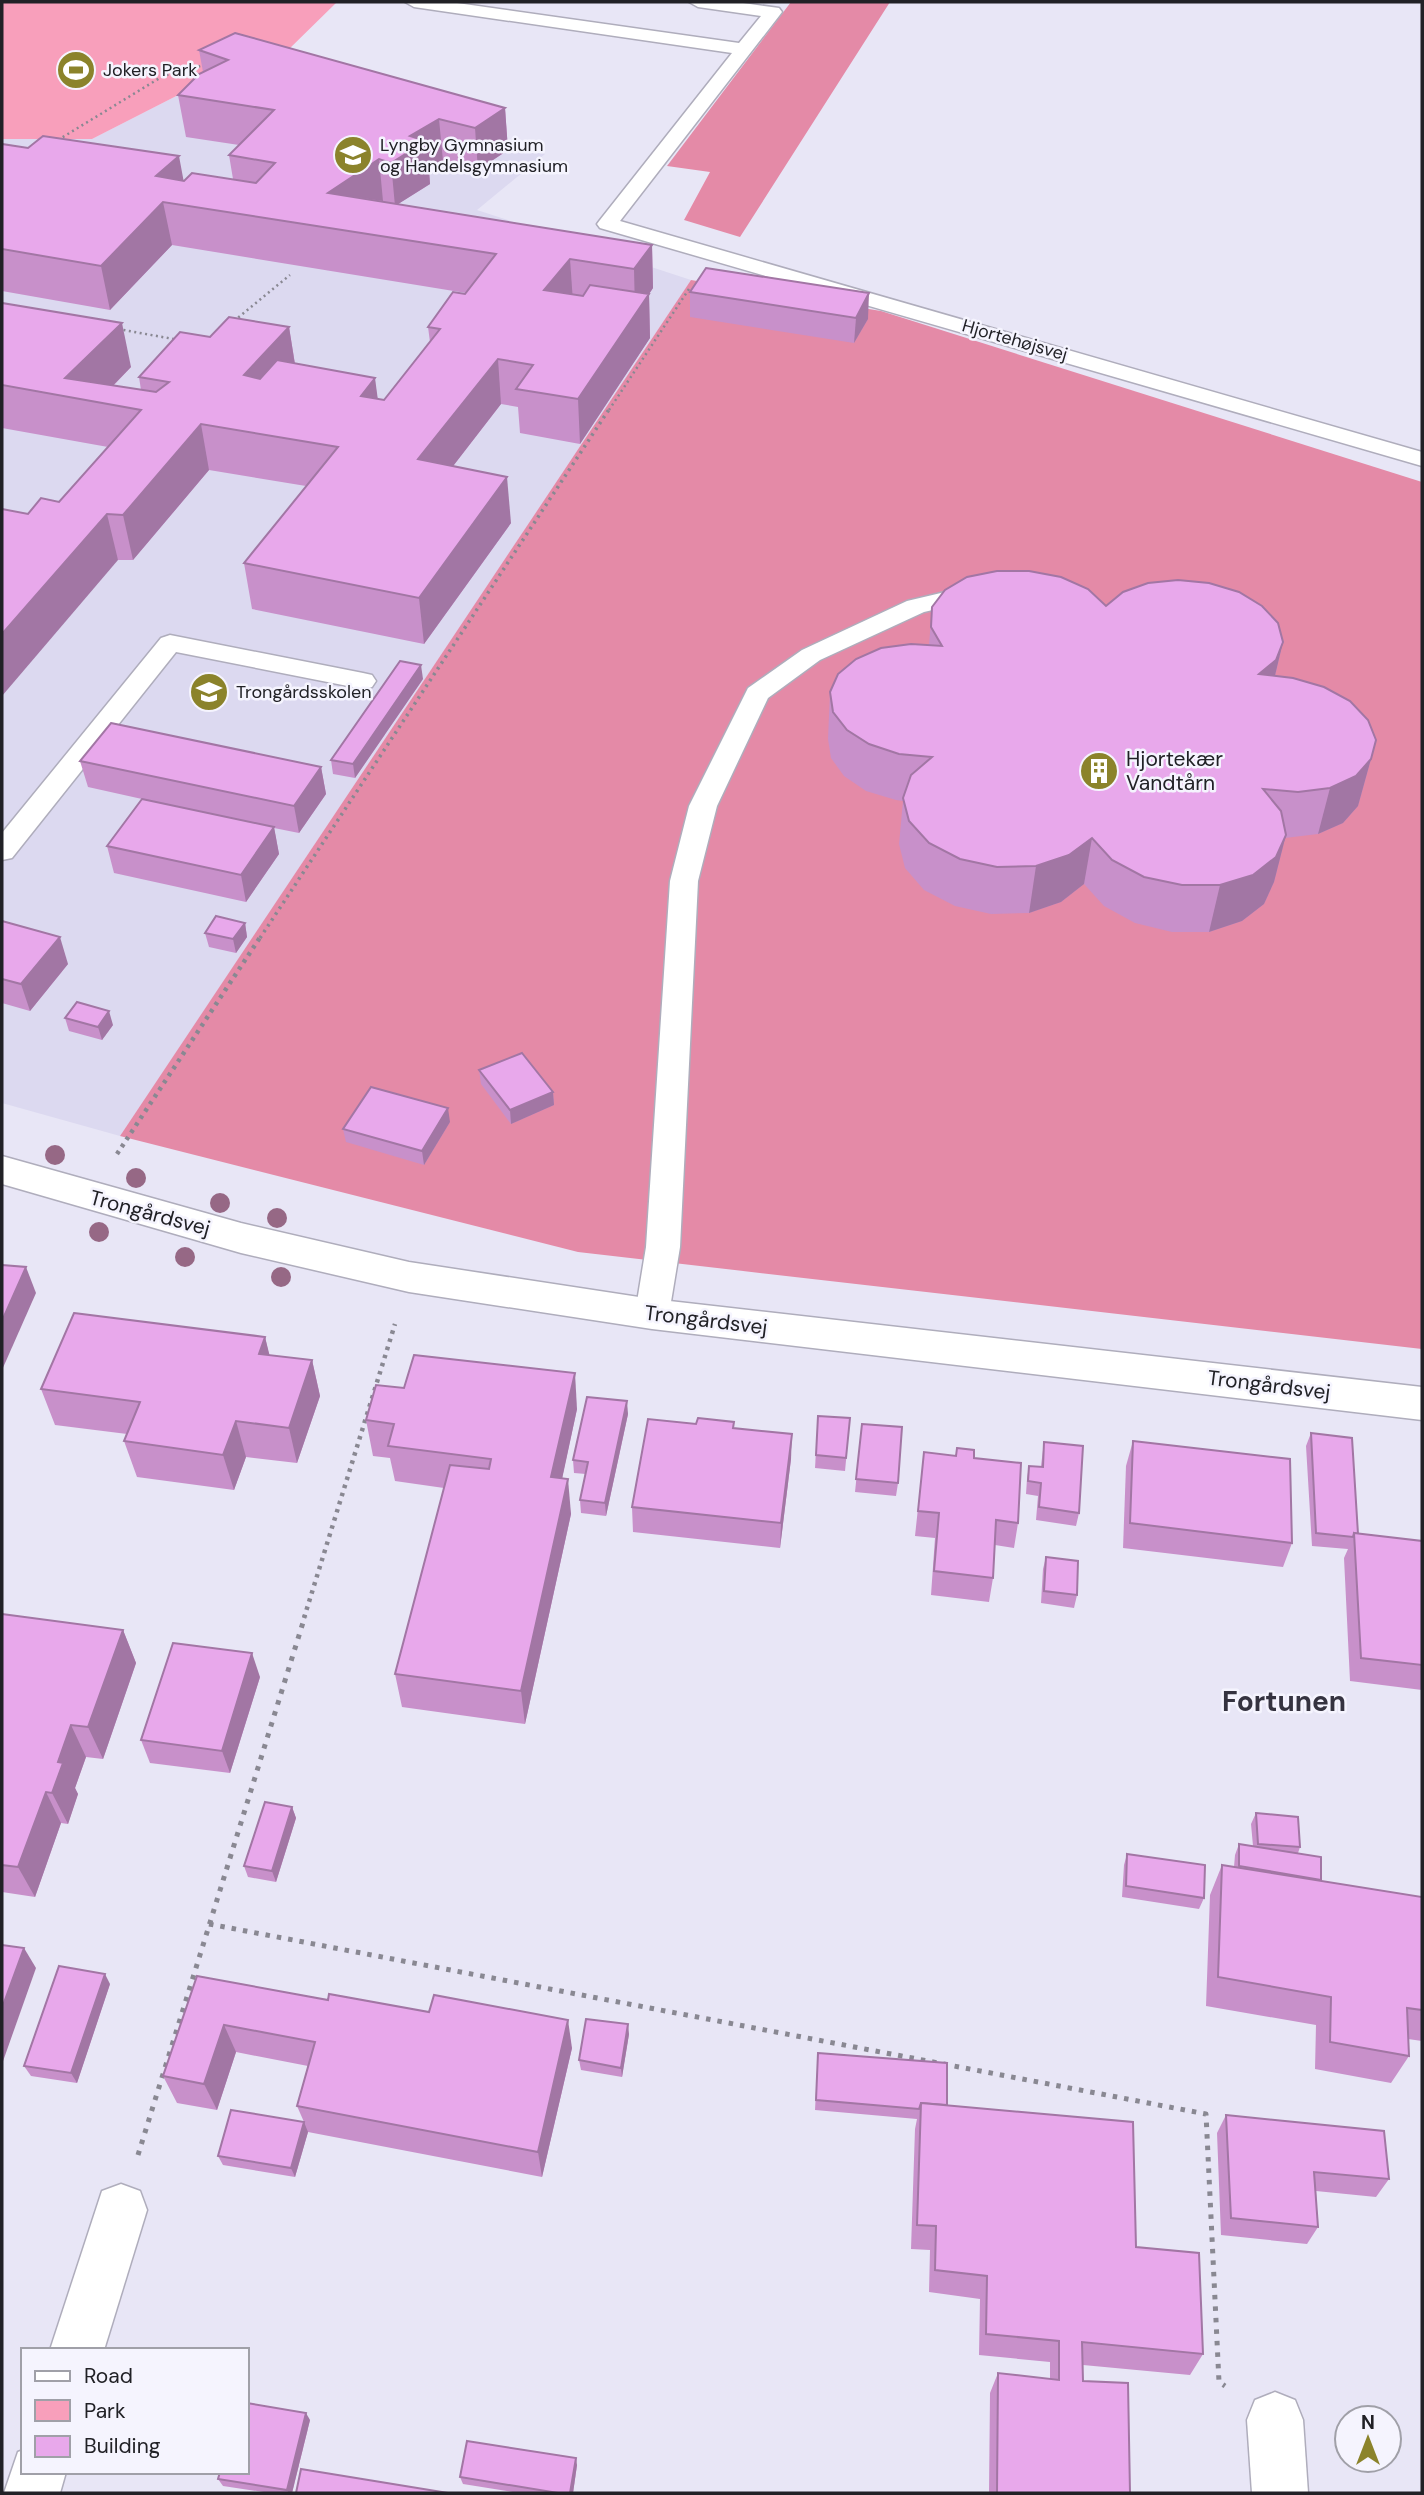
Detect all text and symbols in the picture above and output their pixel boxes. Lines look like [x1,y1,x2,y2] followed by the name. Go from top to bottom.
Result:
[55,49,97,91] sports icon: Jokers Park
[103,58,197,82] place label: Jokers Park
[380,133,568,178] place label: Lyngby Gymnasium og Handelsgymnasium
[332,134,374,176] school or university icon: Lyngby Gymnasium og Handelsgymnasium
[959,313,1071,367] street label: Hjortehøjsvej
[188,671,230,713] school or university icon: Trongårdsskolen
[236,680,372,704] place label: Trongårdsskolen
[1126,745,1223,797] place label: Hjortekær Vandtårn
[1078,750,1120,792] building icon: Hjortekær Vandtårn
[87,1183,213,1243] street label: Trongårdsvej
[643,1299,769,1341] street label: Trongårdsvej
[1206,1364,1332,1406] street label: Trongårdsvej
[1222,1683,1346,1720] district label: Fortunen
[21,2348,248,2474] legend
[84,2362,133,2390] text: Road
[84,2397,126,2425] text: Park
[1333,2404,1403,2474] north arrow
[1361,2410,1375,2435] text: N
[84,2432,161,2460] text: Building

